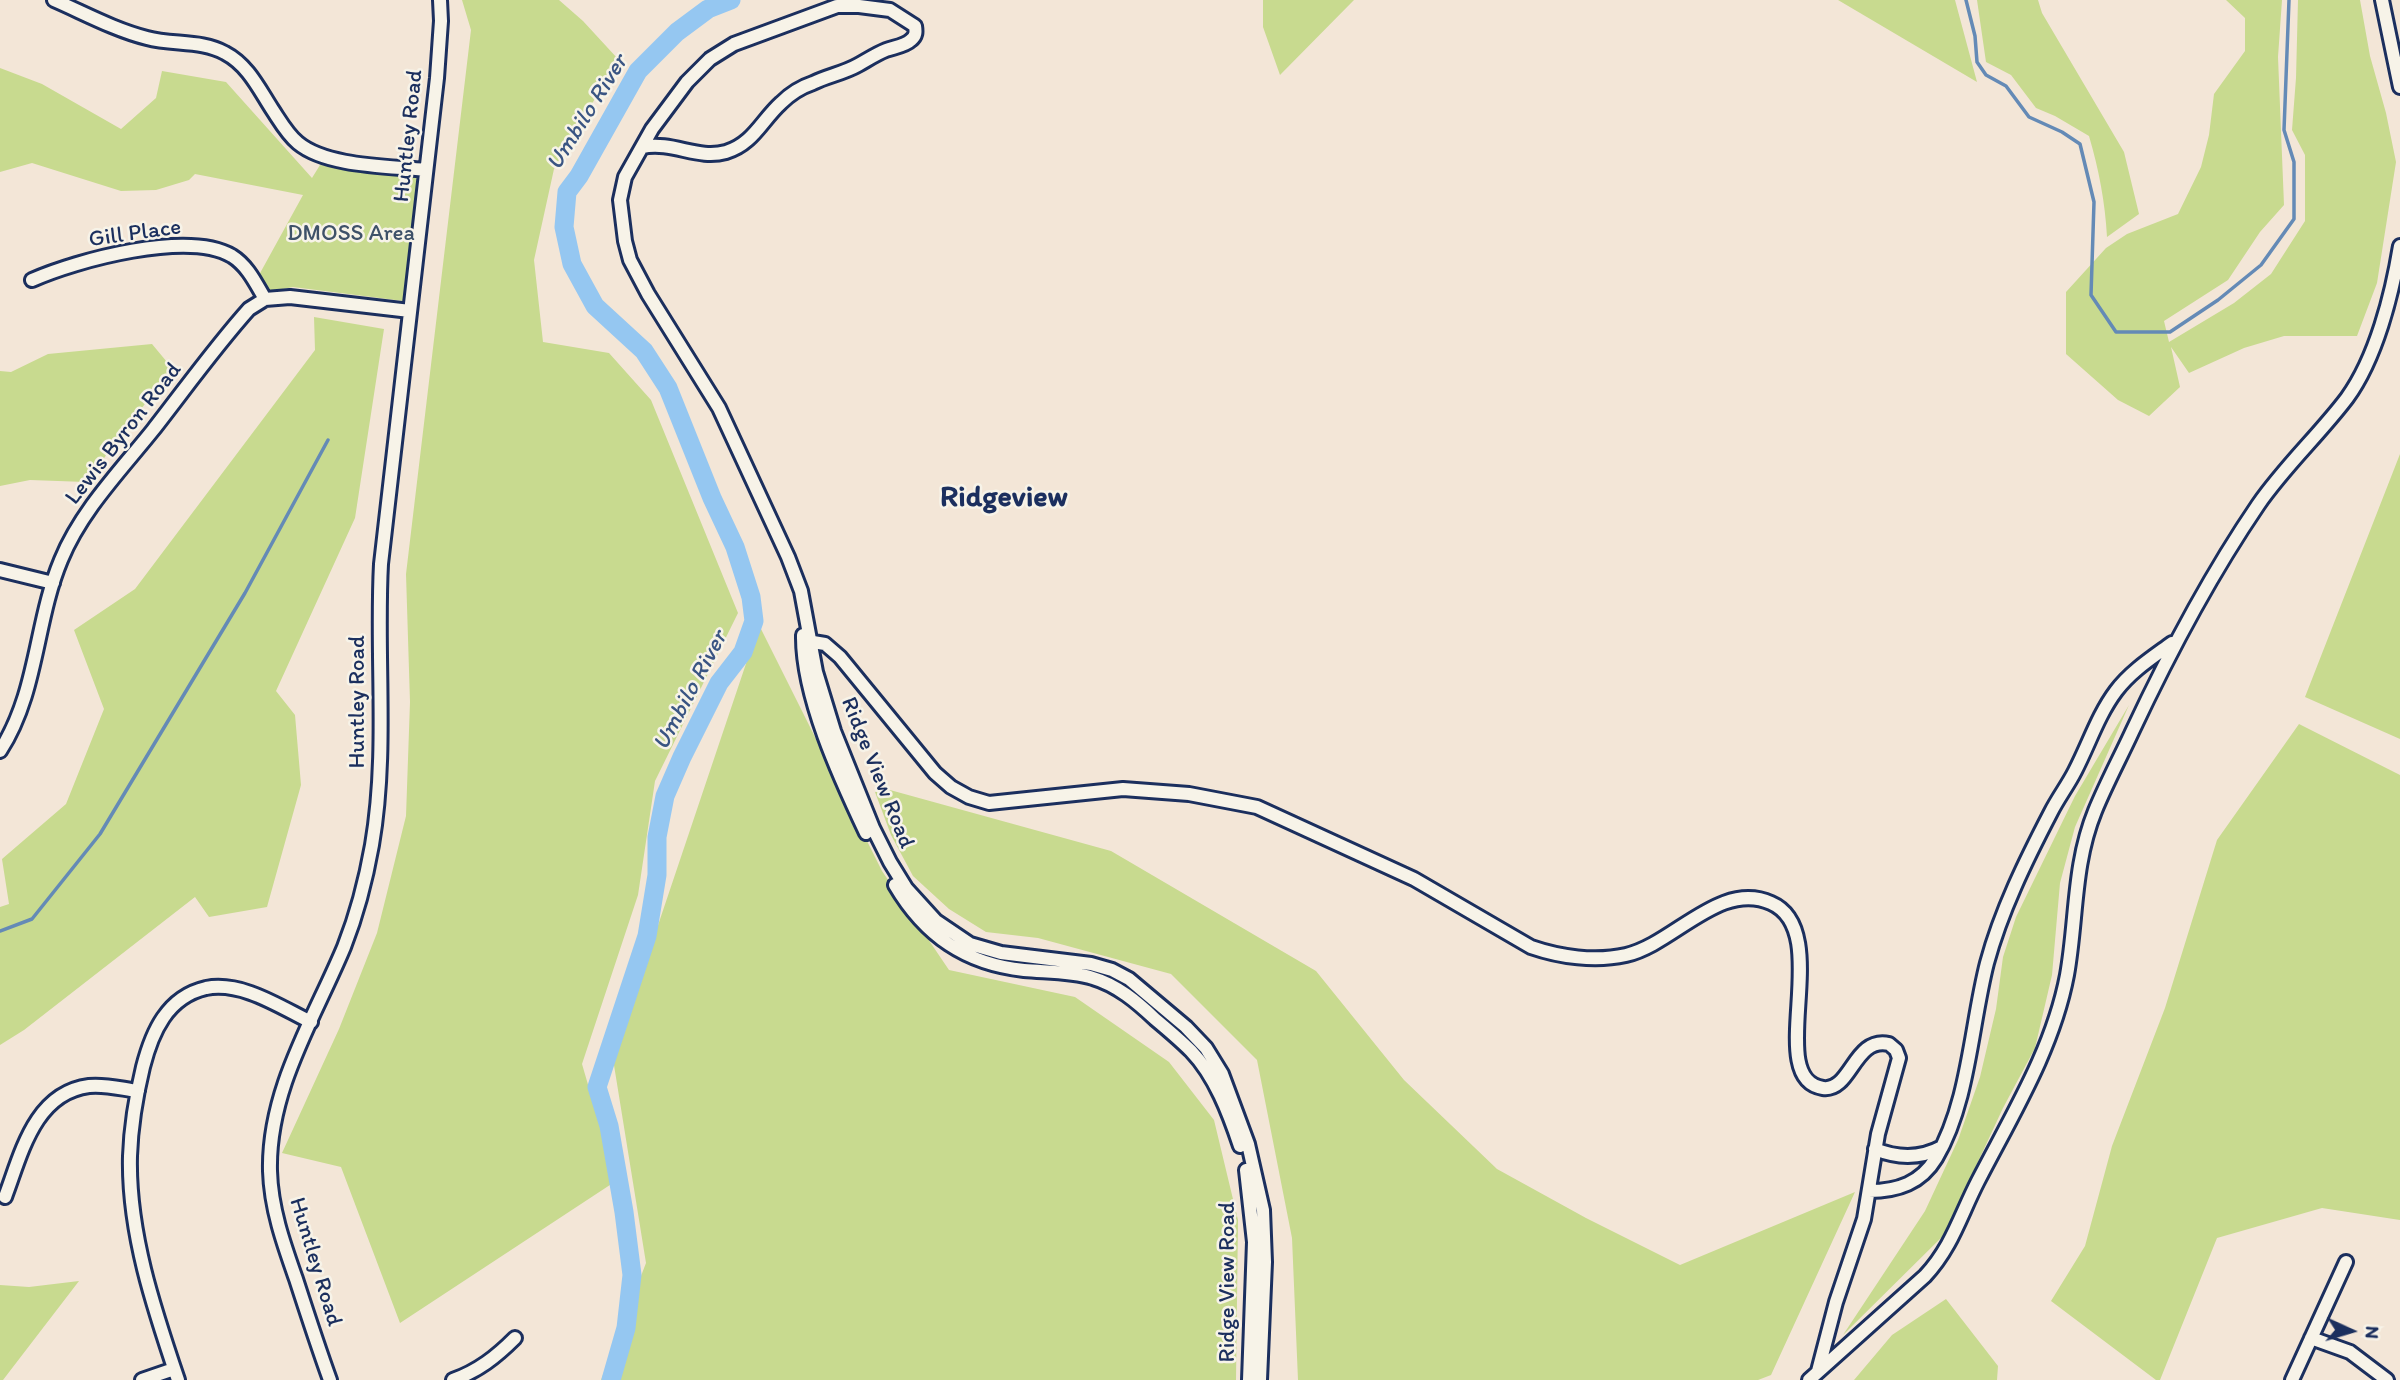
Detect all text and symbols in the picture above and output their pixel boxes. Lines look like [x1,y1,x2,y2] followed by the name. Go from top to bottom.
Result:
[541,50,635,176] water label: Umbilo River
[388,68,430,204] street label: Huntley Road
[87,214,183,254] street label: Gill Place
[287,220,415,248] park label: DMOSS Area
[60,357,188,511] street label: Lewis Byron Road
[940,480,1068,516] district label: Ridgeview
[647,626,735,756] water label: Umbilo River
[344,635,372,769] street label: Huntley Road
[834,693,920,853] street label: Ridge View Road
[282,1194,348,1330] street label: Huntley Road
[1214,1202,1242,1362] street label: Ridge View Road
[2316,1296,2386,1366] north arrow
[2361,1325,2384,1340] text: N

